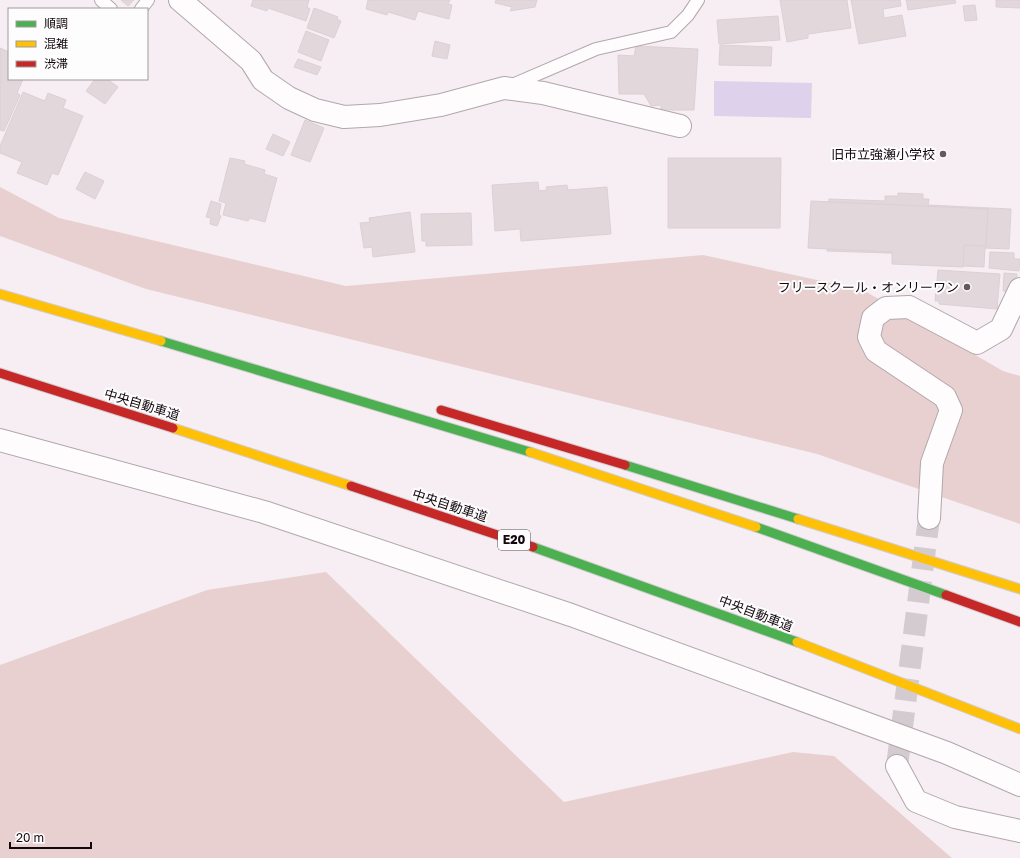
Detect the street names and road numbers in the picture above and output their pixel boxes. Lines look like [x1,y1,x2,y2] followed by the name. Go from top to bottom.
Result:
[102,385,182,423] street label: 中央自動車道
[410,485,490,525] street label: 中央自動車道
[498,530,530,550] road number: E20
[717,592,795,634] street label: 中央自動車道

